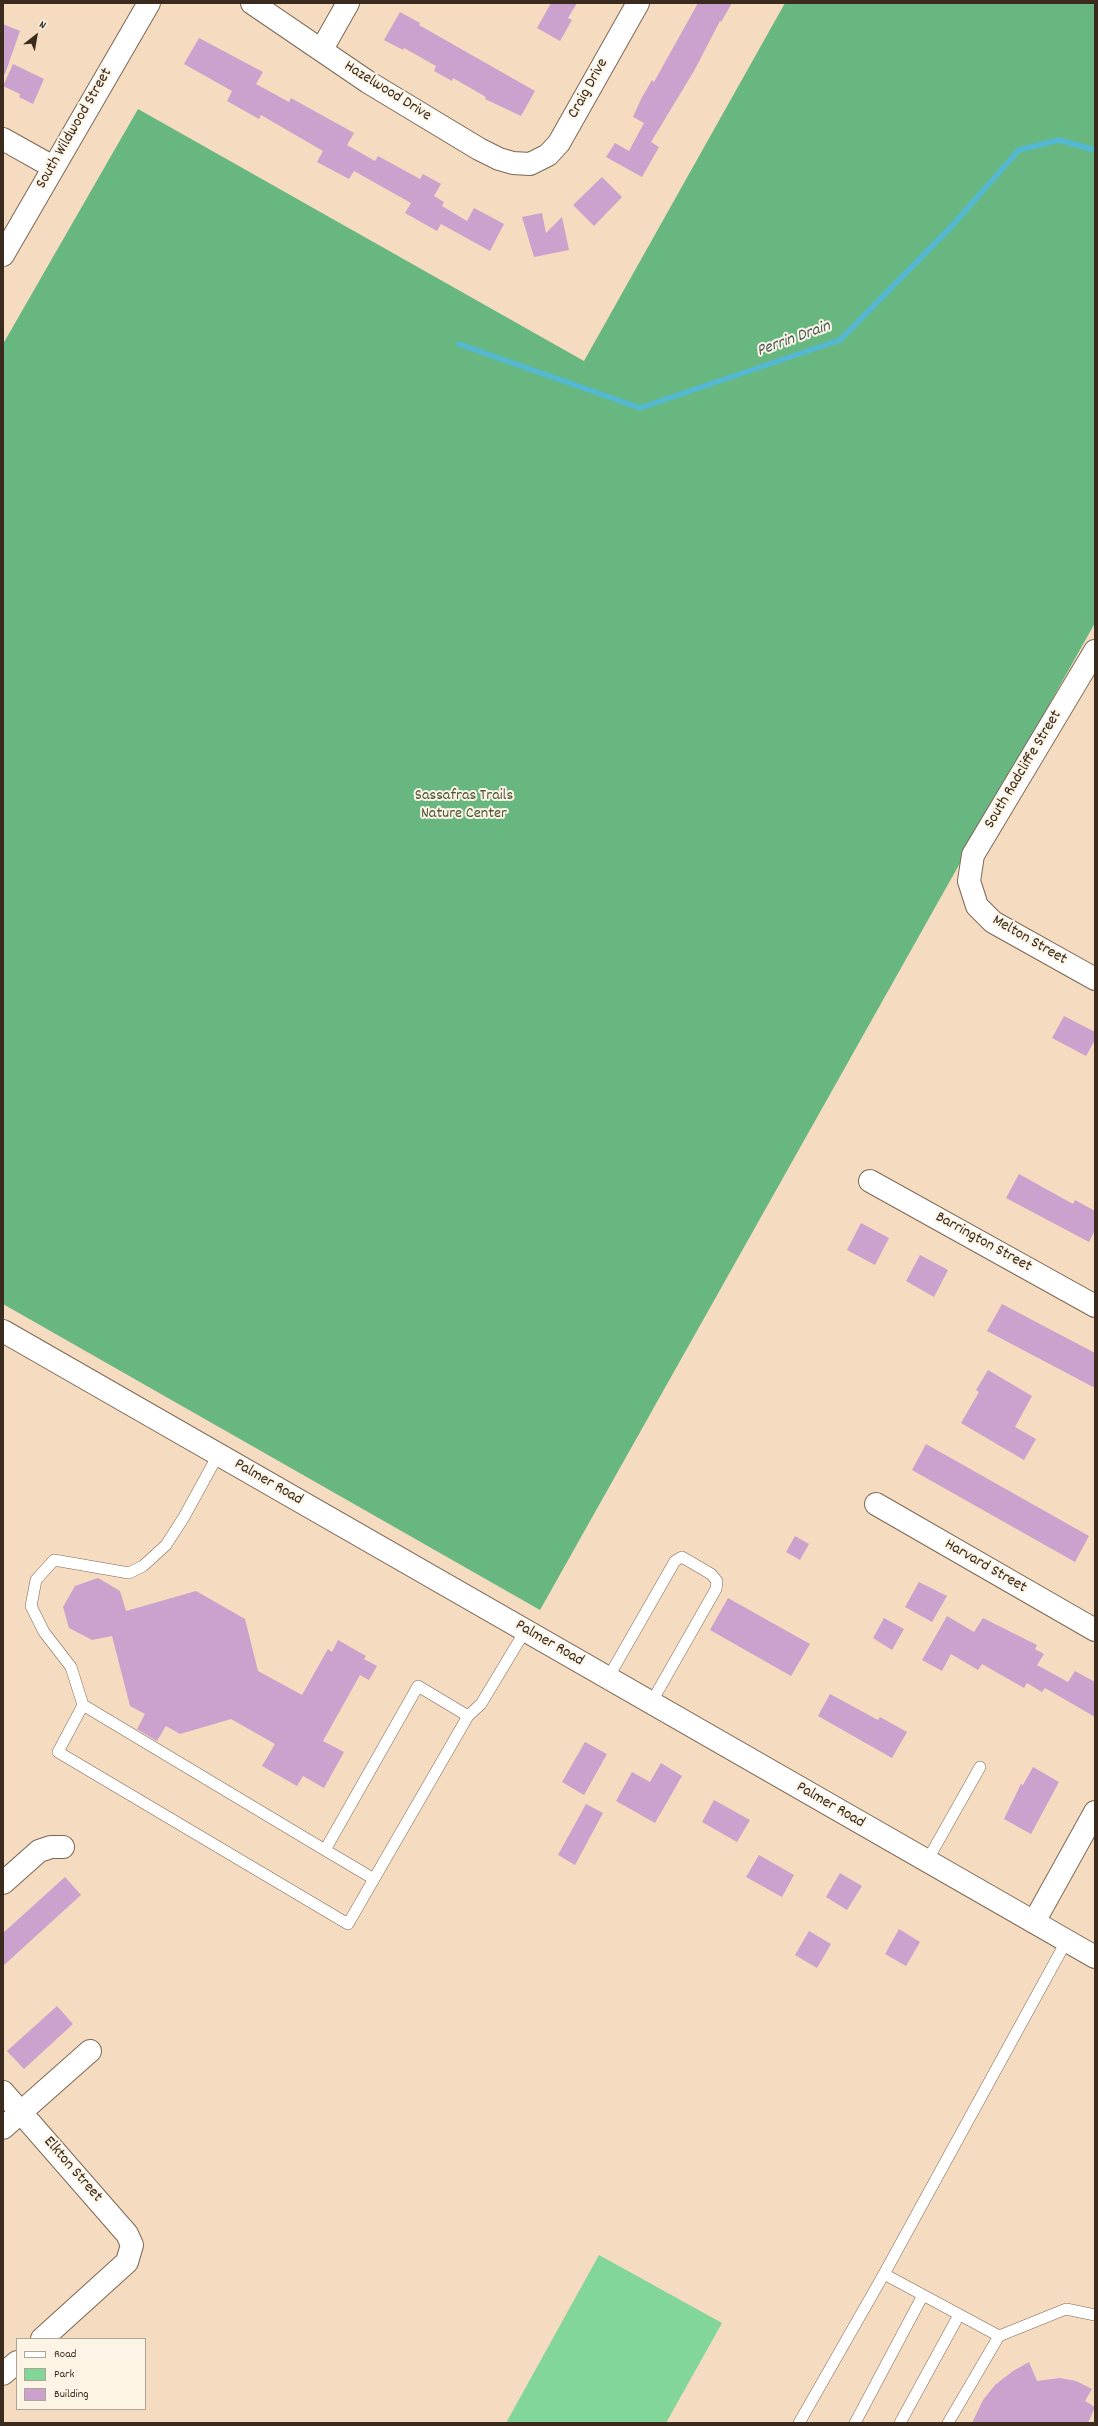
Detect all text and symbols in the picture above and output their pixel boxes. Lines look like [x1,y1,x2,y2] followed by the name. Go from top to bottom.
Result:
[16,16,56,56] north arrow
[36,17,49,34] text: N
[565,56,613,122] street label: Craig Drive
[340,58,434,126] street label: Hazelwood Drive
[33,65,117,193] street label: South Wildwood Street
[754,317,834,363] water label: Perrin Drain
[981,707,1067,833] street label: South Radcliffe Street
[415,787,513,825] park label: Sassafras Trails Nature Center
[988,912,1070,970] street label: Melton Street
[931,1209,1035,1277] street label: Barrington Street
[230,1456,306,1510] street label: Palmer Road
[940,1536,1030,1598] street label: Harvard Street
[511,1617,587,1671] street label: Palmer Road
[792,1779,868,1833] street label: Palmer Road
[38,2133,106,2207] street label: Elkton Street
[16,2338,146,2410] legend
[54,2346,76,2363] text: Road
[54,2366,74,2383] text: Park
[54,2386,89,2403] text: Building

